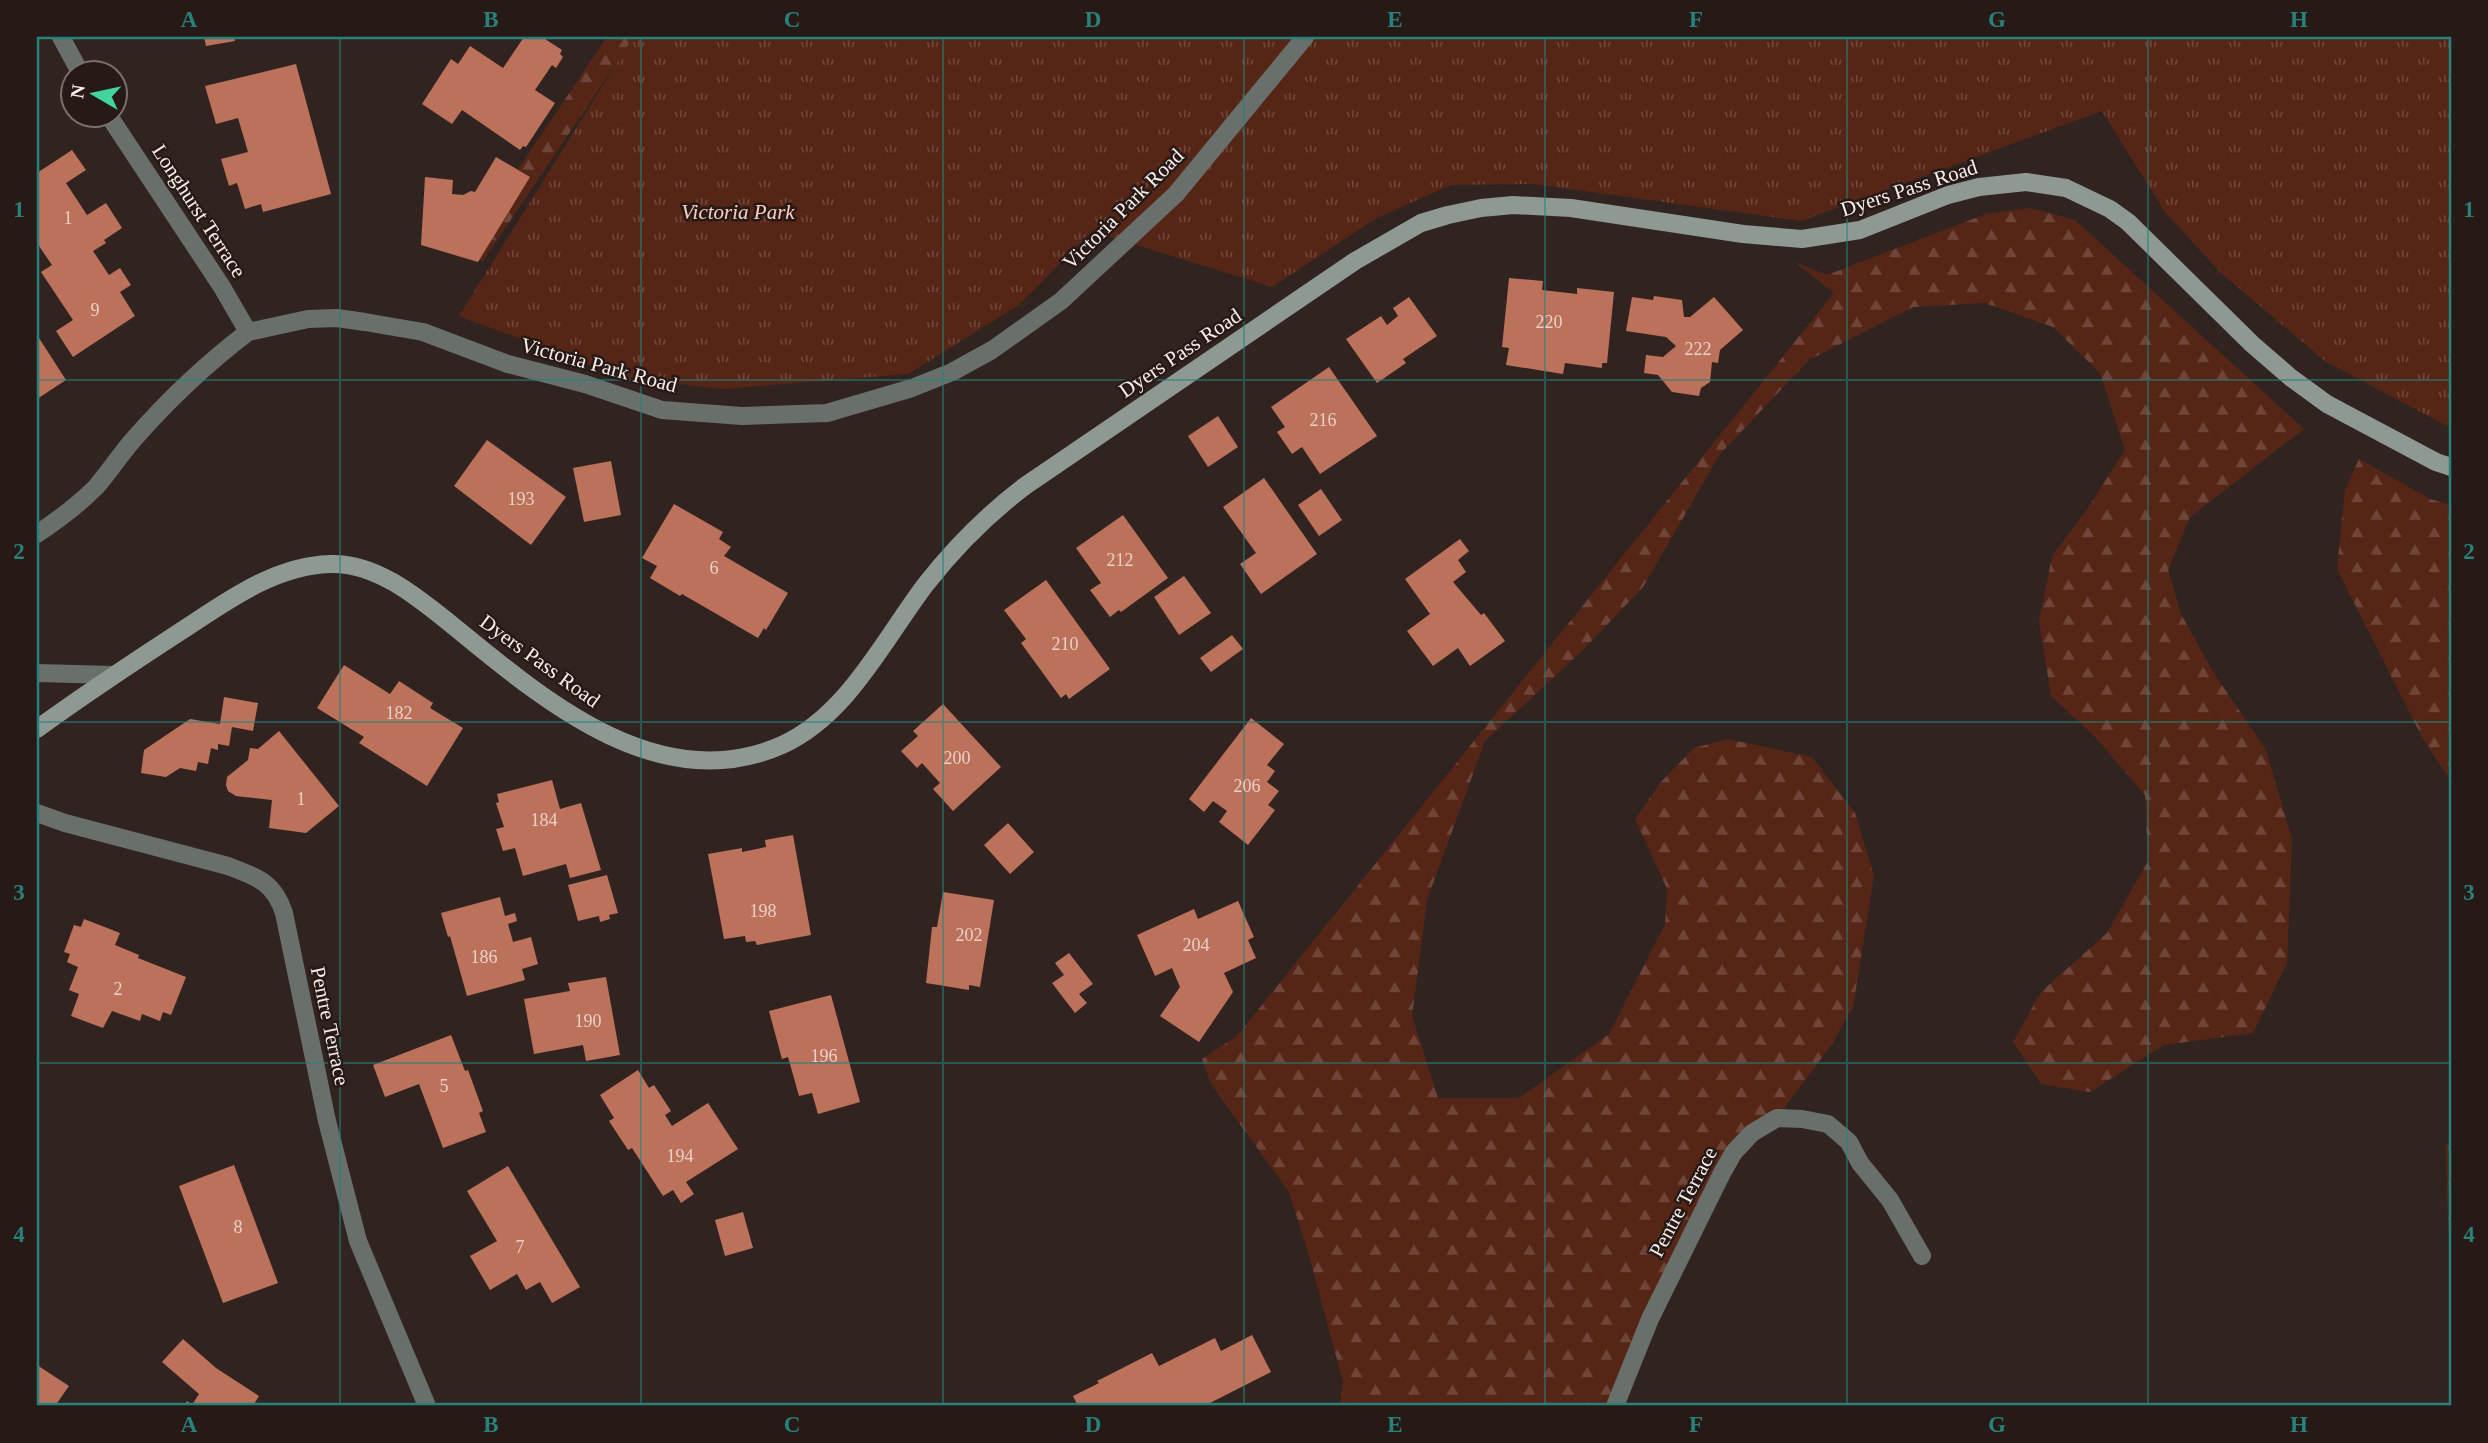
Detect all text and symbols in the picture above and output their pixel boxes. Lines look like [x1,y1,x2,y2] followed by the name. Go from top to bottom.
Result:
[181,7,198,32] text: A
[483,7,499,32] text: B
[784,7,800,32] text: C
[1085,7,1101,32] text: D
[1387,7,1403,32] text: E
[1689,7,1703,32] text: F
[1988,7,2006,32] text: G
[2290,7,2308,32] text: H
[60,60,130,130] north arrow
[66,83,89,100] text: N
[147,140,251,282] street label: Longhurst Terrace
[1058,143,1189,274] street label: Victoria Park Road
[1838,154,1981,221] street label: Dyers Pass Road
[13,197,25,222] text: 1
[2463,197,2475,222] text: 1
[681,200,795,224] park label: Victoria Park
[64,208,73,228] house number: 1
[91,300,100,320] house number: 9
[1114,303,1246,403] street label: Dyers Pass Road
[1536,312,1563,332] house number: 220
[518,333,680,398] street label: Victoria Park Road
[1685,339,1712,359] house number: 222
[1310,410,1337,430] house number: 216
[508,489,535,509] house number: 193
[13,539,25,564] text: 2
[2463,539,2475,564] text: 2
[1107,550,1134,570] house number: 212
[710,558,719,578] house number: 6
[475,609,605,713] street label: Dyers Pass Road
[1052,634,1079,654] house number: 210
[386,703,413,723] house number: 182
[944,748,971,768] house number: 200
[1234,776,1261,796] house number: 206
[297,789,306,809] house number: 1
[531,810,558,830] house number: 184
[13,880,25,905] text: 3
[2463,880,2475,905] text: 3
[750,901,777,921] house number: 198
[956,925,983,945] house number: 202
[1183,935,1210,955] house number: 204
[471,947,498,967] house number: 186
[306,964,354,1088] street label: Pentre Terrace
[114,979,123,999] house number: 2
[575,1011,602,1031] house number: 190
[811,1046,838,1066] house number: 196
[440,1076,449,1096] house number: 5
[1644,1143,1722,1261] street label: Pentre Terrace
[667,1146,694,1166] house number: 194
[234,1217,243,1237] house number: 8
[13,1222,25,1247] text: 4
[2463,1222,2475,1247] text: 4
[516,1237,525,1257] house number: 7
[181,1412,198,1437] text: A
[483,1412,499,1437] text: B
[784,1412,800,1437] text: C
[1085,1412,1101,1437] text: D
[1387,1412,1403,1437] text: E
[1689,1412,1703,1437] text: F
[1988,1412,2006,1437] text: G
[2290,1412,2308,1437] text: H

